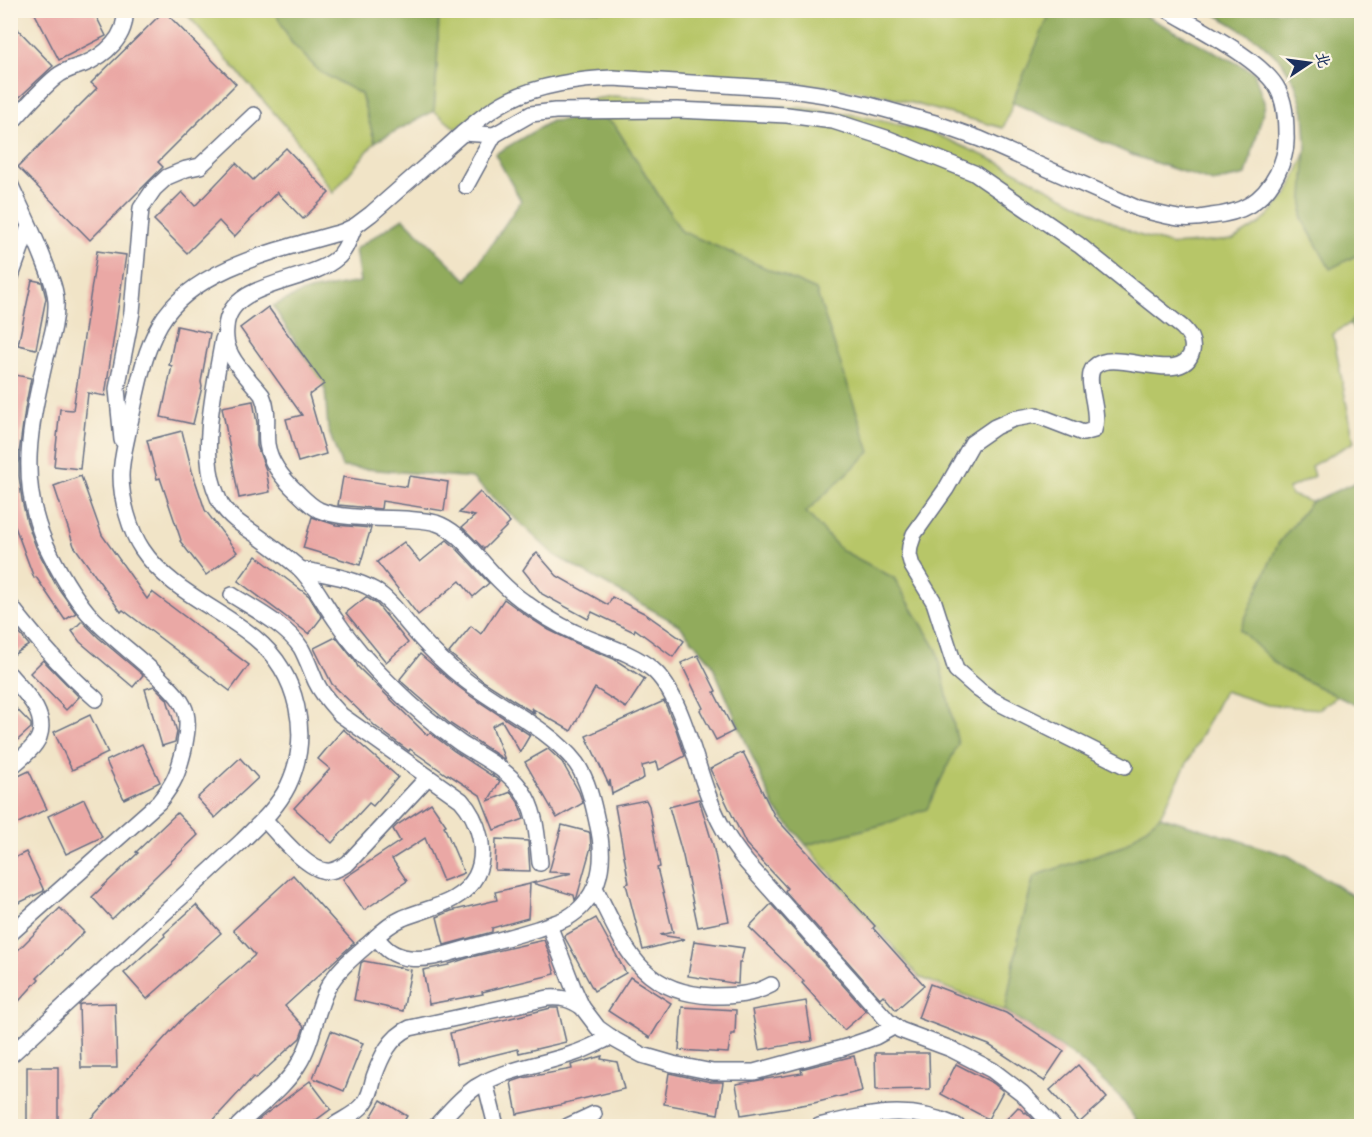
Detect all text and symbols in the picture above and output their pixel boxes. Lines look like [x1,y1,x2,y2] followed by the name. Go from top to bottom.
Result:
[1279,33,1339,93] north arrow
[1311,50,1333,70] text: 北

